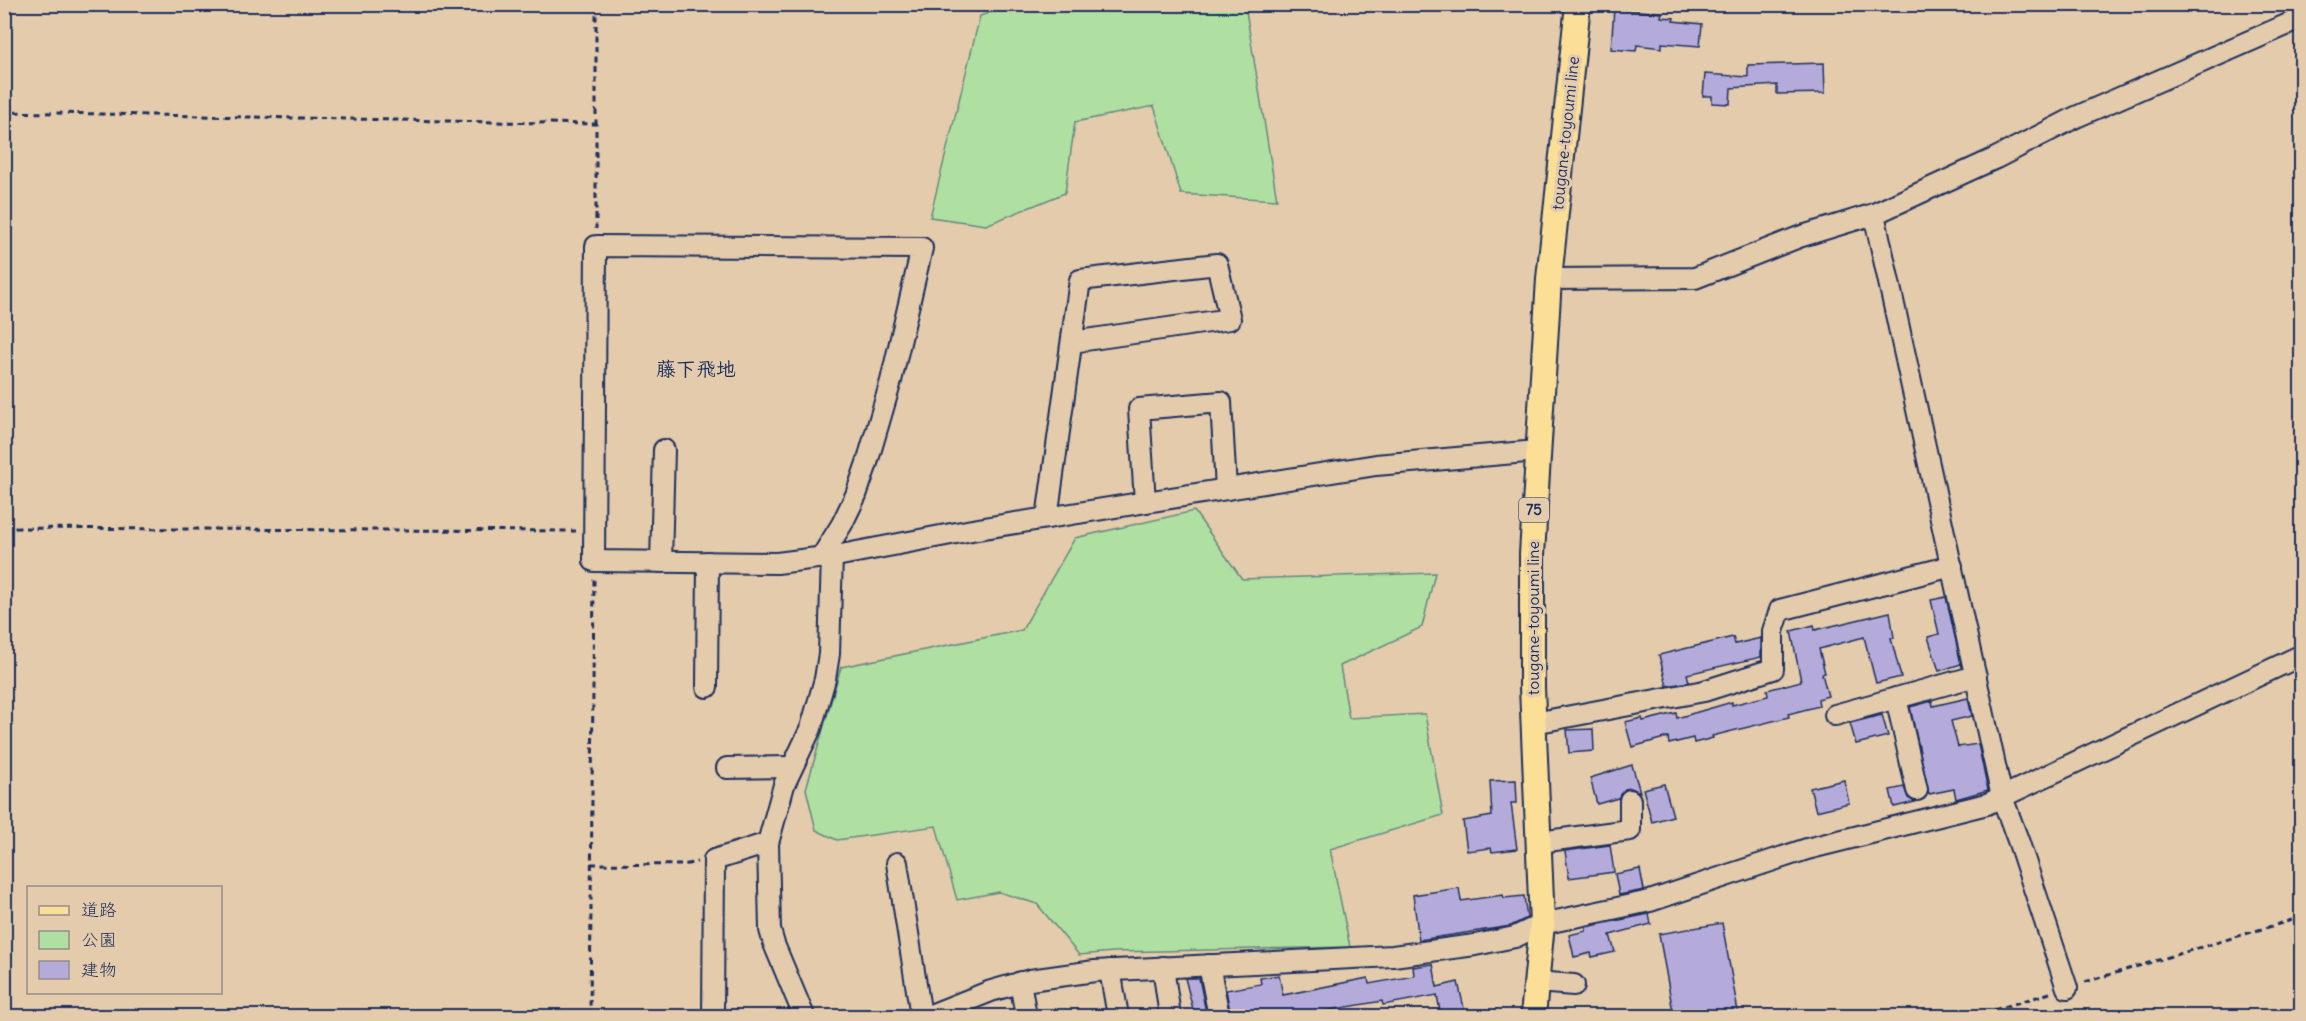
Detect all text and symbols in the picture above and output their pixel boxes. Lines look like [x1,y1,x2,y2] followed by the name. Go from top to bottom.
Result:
[1547,55,1583,211] street label: tougane-toyoumi line
[656,356,736,381] district label: 藤下飛地
[1519,498,1549,522] road number: 75
[1523,541,1543,695] street label: tougane-toyoumi line
[27,886,222,994] legend
[81,898,117,921] text: 道路
[81,928,117,951] text: 公園
[81,958,117,981] text: 建物

